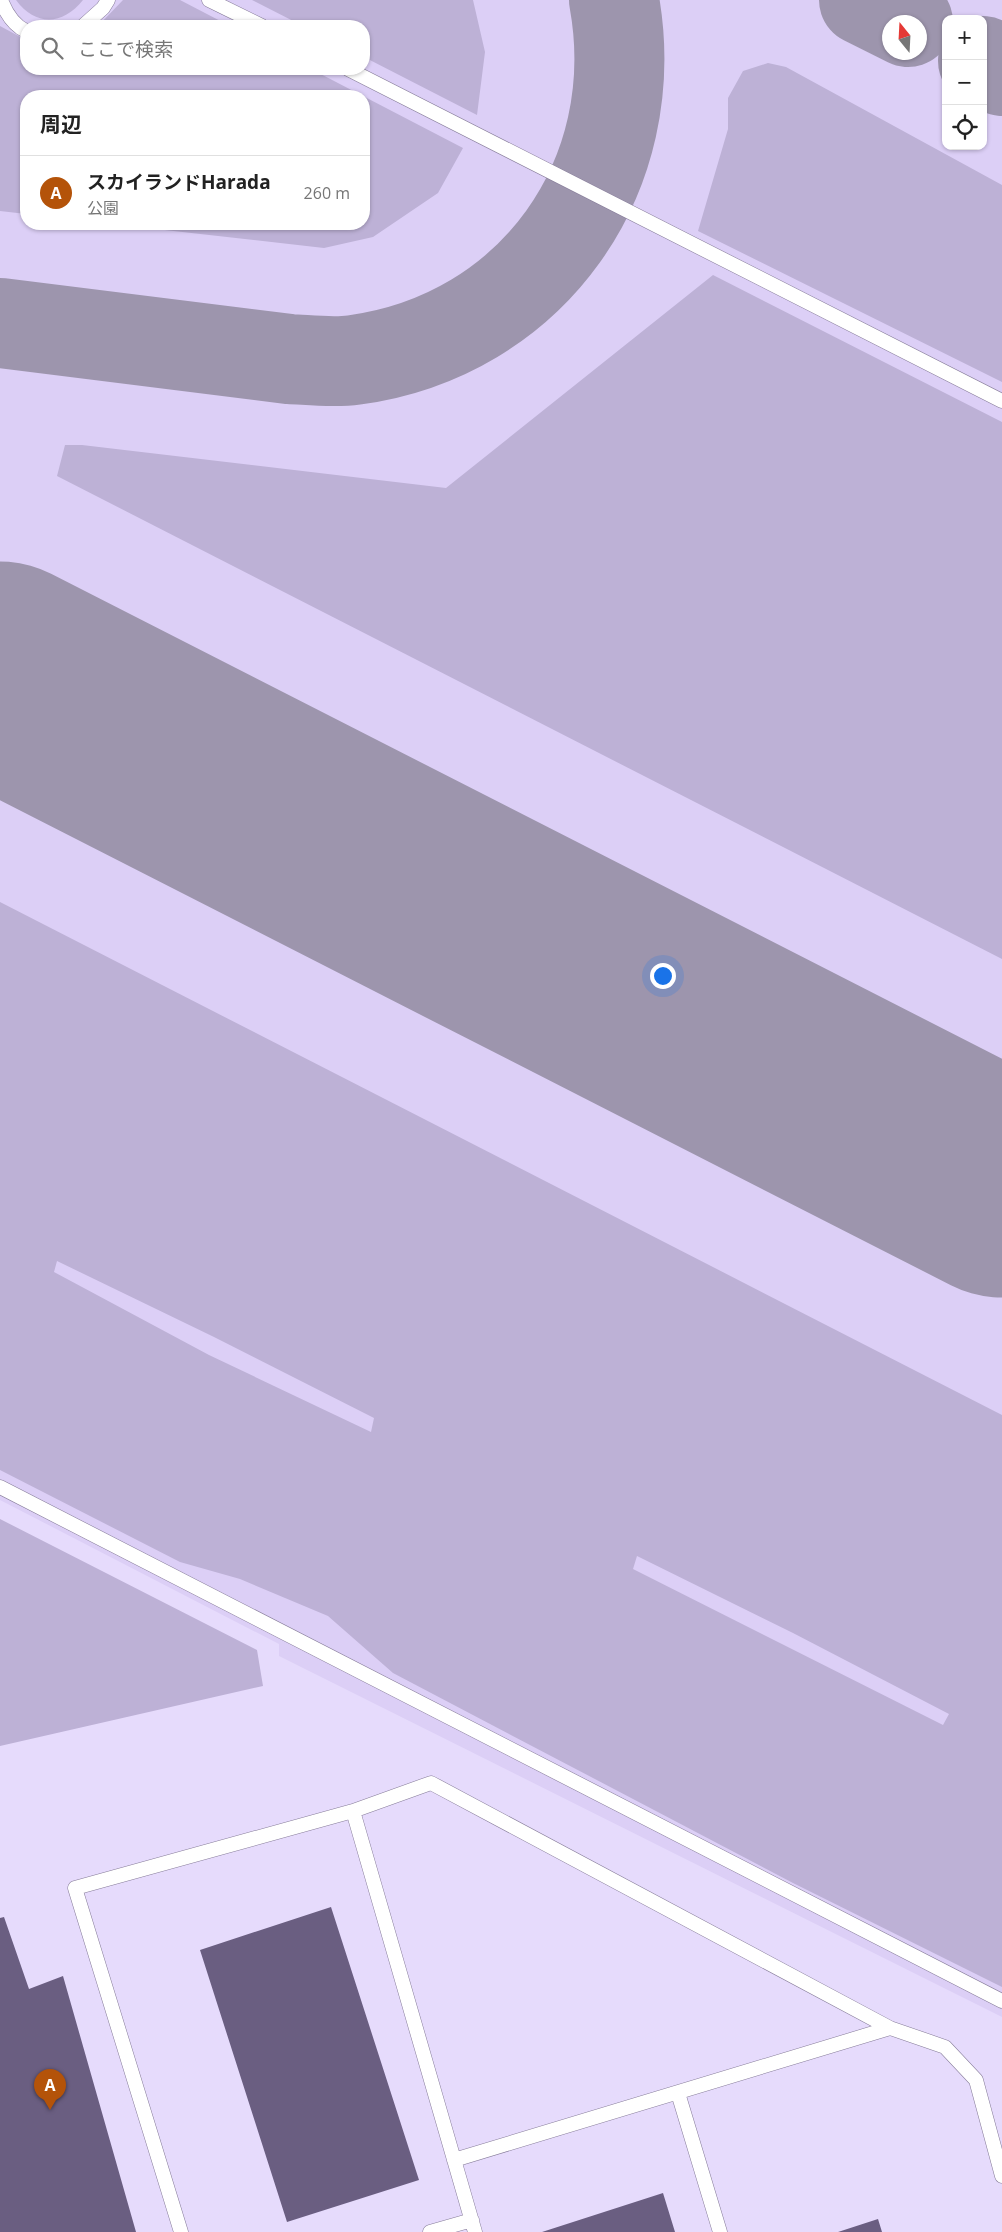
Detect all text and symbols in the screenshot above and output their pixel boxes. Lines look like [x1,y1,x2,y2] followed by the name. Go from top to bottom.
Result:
[882,15,927,60] north arrow
[942,15,987,150] map controls
[942,15,987,60] button: +
[20,20,370,75] search box
[38,34,66,62] icon: search
[78,36,173,62] text: ここで検索
[942,60,987,105] button: −
[942,105,987,150] button: locate
[40,110,82,138] text: 周辺
[87,169,271,195] text: スカイランドHarada
[50,182,62,204] text: A
[304,182,350,204] text: 260 m
[87,197,119,219] text: 公園
[650,963,676,989] your location
[34,2069,66,2110] pin: A

